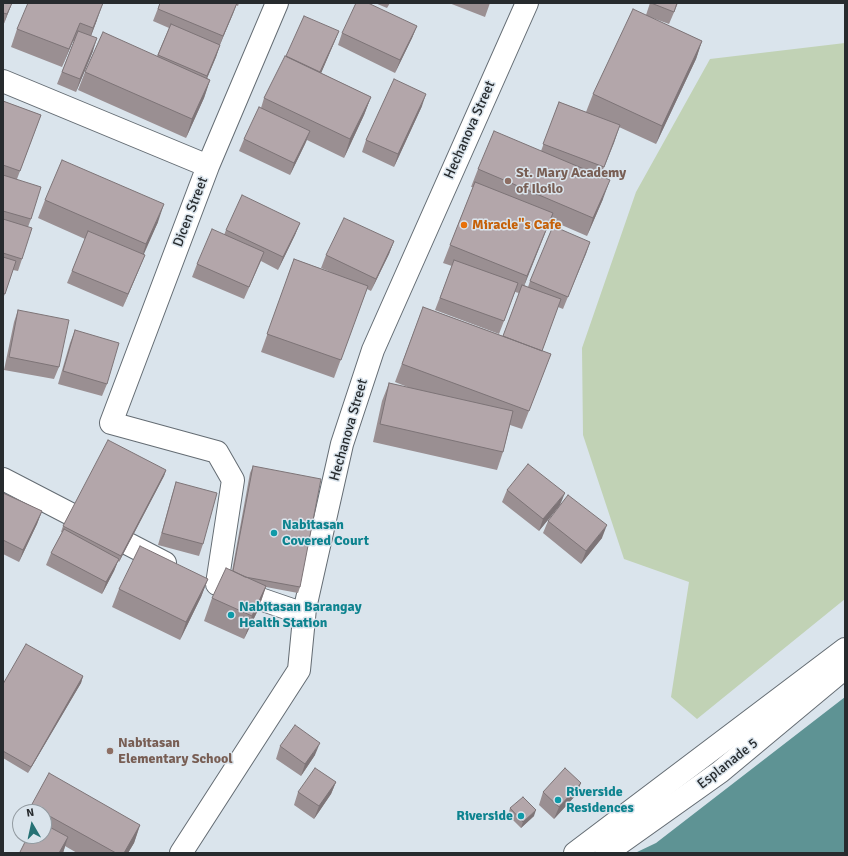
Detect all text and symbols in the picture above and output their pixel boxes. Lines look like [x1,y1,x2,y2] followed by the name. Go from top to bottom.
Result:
[441,78,499,182] street label: Hechanova Street
[516,165,626,198] place label: St. Mary Academy of Iloilo
[170,175,212,249] street label: Dicen Street
[503,176,513,186] marker: St. Mary Academy of Iloilo
[472,217,561,233] place label: Miracle"s Cafe
[459,220,469,230] marker: Miracle"s Cafe
[326,377,372,483] street label: Hechanova Street
[282,517,369,550] place label: Nabitasan Covered Court
[269,528,279,538] marker: Nabitasan Covered Court
[239,599,362,632] place label: Nabitasan Barangay Health Station
[226,610,236,620] marker: Nabitasan Barangay Health Station
[118,735,233,768] place label: Nabitasan Elementary School
[694,735,762,793] street label: Esplanade 5
[105,746,115,756] marker: Nabitasan Elementary School
[566,784,634,816] place label: Riverside Residences
[553,795,563,805] marker: Riverside Residences
[12,804,52,844] north arrow
[25,806,35,820] text: N
[456,808,513,824] place label: Riverside
[516,811,526,821] marker: Riverside

